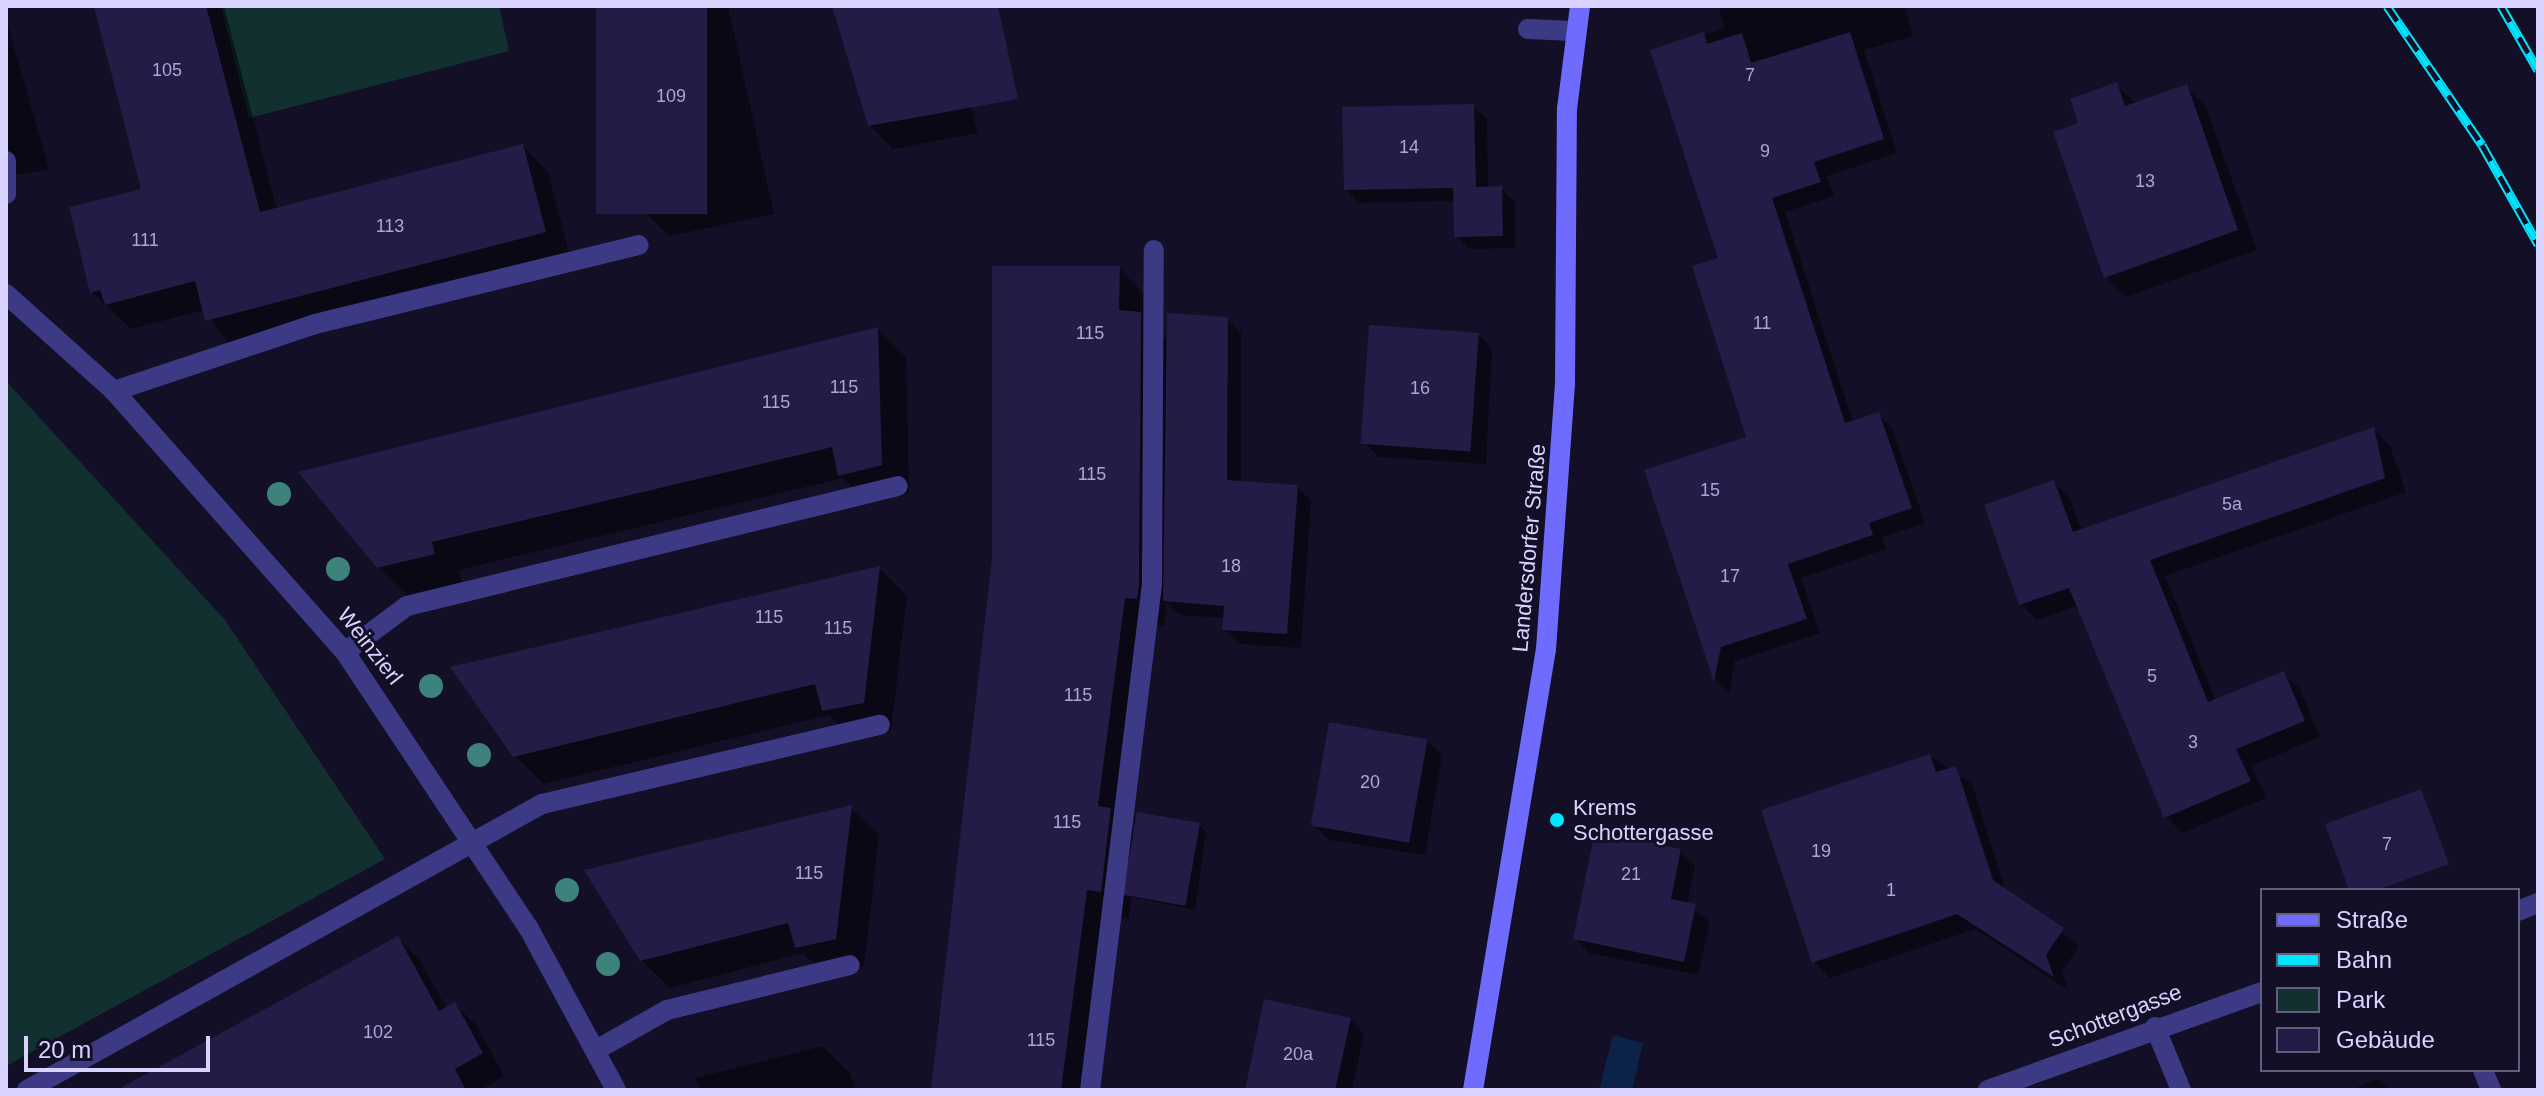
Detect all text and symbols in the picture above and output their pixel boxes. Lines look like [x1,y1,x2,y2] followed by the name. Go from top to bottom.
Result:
[152,59,182,81] house number: 105
[1745,64,1755,86] house number: 7
[656,85,686,107] house number: 109
[1399,136,1419,158] house number: 14
[1760,140,1770,162] house number: 9
[2135,170,2155,192] house number: 13
[376,215,404,237] house number: 113
[131,229,159,251] house number: 111
[1753,312,1771,334] house number: 11
[1076,322,1104,344] house number: 115
[830,376,858,398] house number: 115
[1410,377,1430,399] house number: 16
[762,391,790,413] house number: 115
[1507,443,1551,653] street label: Landersdorfer Straße
[1078,463,1106,485] house number: 115
[1700,479,1720,501] house number: 15
[2222,493,2242,515] house number: 5a
[1221,555,1241,577] house number: 18
[1720,565,1740,587] house number: 17
[332,602,408,690] street label: Weinzierl
[755,606,783,628] house number: 115
[824,617,852,639] house number: 115
[2147,665,2157,687] house number: 5
[1064,684,1092,706] house number: 115
[2188,731,2198,753] house number: 3
[1360,771,1380,793] house number: 20
[1573,794,1714,846] place label: Krems Schottergasse
[1053,811,1081,833] house number: 115
[1548,811,1566,829] marker: Krems Schottergasse
[2382,833,2392,855] house number: 7
[1811,840,1831,862] house number: 19
[795,862,823,884] house number: 115
[1621,863,1641,885] house number: 21
[1886,879,1896,901] house number: 1
[2260,888,2520,1072] legend
[2336,906,2408,933] text: Straße
[2336,946,2392,973] text: Bahn
[2045,978,2185,1054] street label: Schottergasse
[2336,986,2385,1013] text: Park
[28,1020,214,1070] scale bar
[363,1021,393,1043] house number: 102
[2336,1026,2435,1053] text: Gebäude
[1027,1029,1055,1051] house number: 115
[38,1036,91,1063] text: 20 m
[1283,1043,1313,1065] house number: 20a

